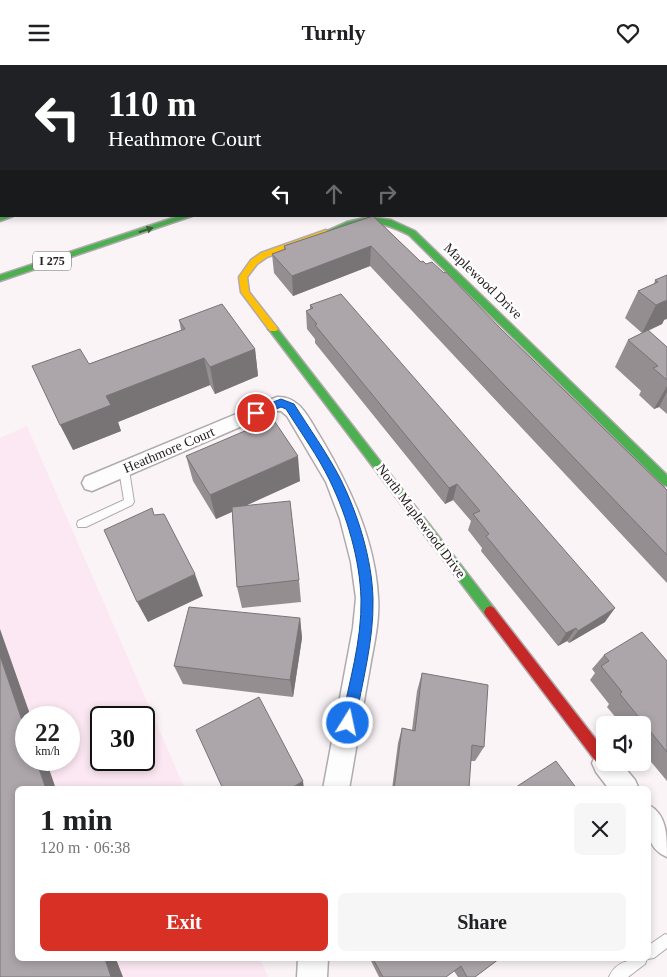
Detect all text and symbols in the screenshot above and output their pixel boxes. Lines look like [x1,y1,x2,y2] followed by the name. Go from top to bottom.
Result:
[25,19,53,47] icon: menu
[614,19,642,47] icon: heart
[301,20,366,45] text: Turnly
[25,85,90,150] icon: left
[108,85,196,124] text: 110 m
[108,126,261,151] text: Heathmore Court
[267,180,295,208] icon: left
[320,180,348,208] icon: ahead
[373,180,401,208] icon: right
[138,226,153,233] one-way arrow
[441,240,525,322] street label: Maplewood Drive
[33,252,71,271] road number: I 275
[235,392,277,434] pin
[242,399,270,427] icon: arrive
[121,424,217,476] street label: Heathmore Court
[373,461,469,581] street label: North Maplewood Drive
[321,696,373,748] position arrow
[90,706,155,771] speed limit sign: 30
[596,716,651,771] map controls
[596,716,651,771] button: sound
[35,719,60,746] text: 22
[35,744,60,758] text: km/h
[40,803,113,836] text: 1 min
[574,803,626,855] button: close
[40,839,130,856] text: 120 m · 06:38
[40,893,328,951] button: Exit
[338,893,626,951] button: Share

